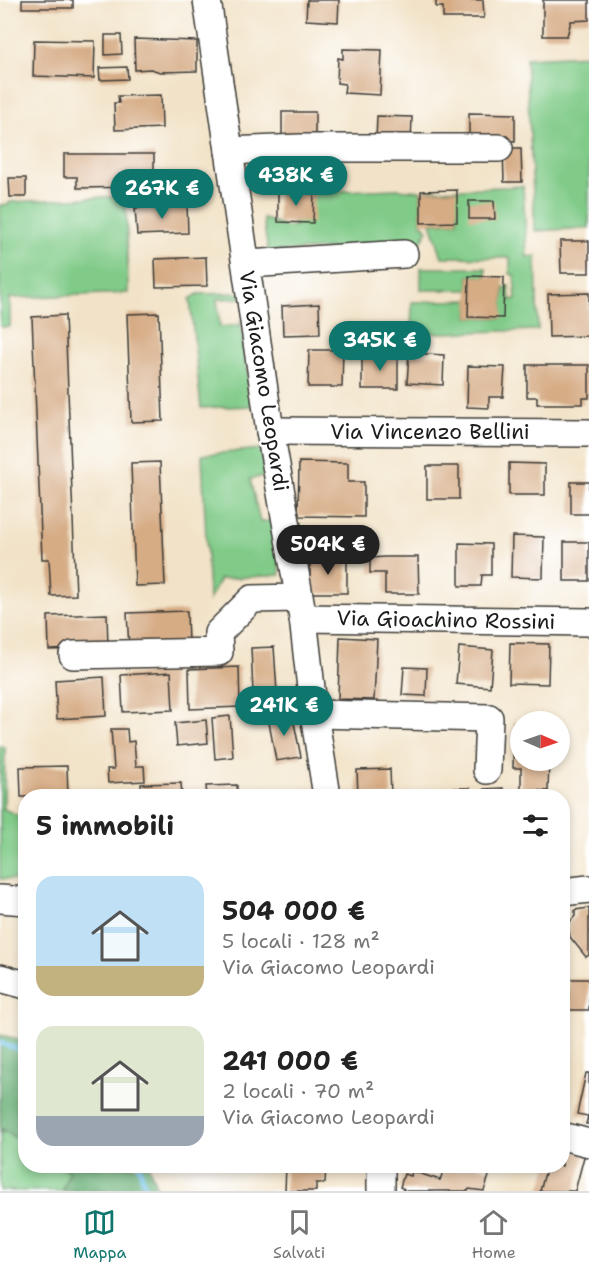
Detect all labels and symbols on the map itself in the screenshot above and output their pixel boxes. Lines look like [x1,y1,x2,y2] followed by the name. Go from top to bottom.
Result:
[247,156,345,207] pin: 438K €
[113,169,211,220] pin: 267K €
[233,268,295,494] street label: Via Giacomo Leopardi
[331,321,429,372] pin: 345K €
[330,418,530,446] street label: Via Vincenzo Bellini
[279,525,377,576] pin: 504K €
[336,604,556,636] street label: Via Gioachino Rossini
[235,686,333,737] pin: 241K €
[510,711,570,771] north arrow

